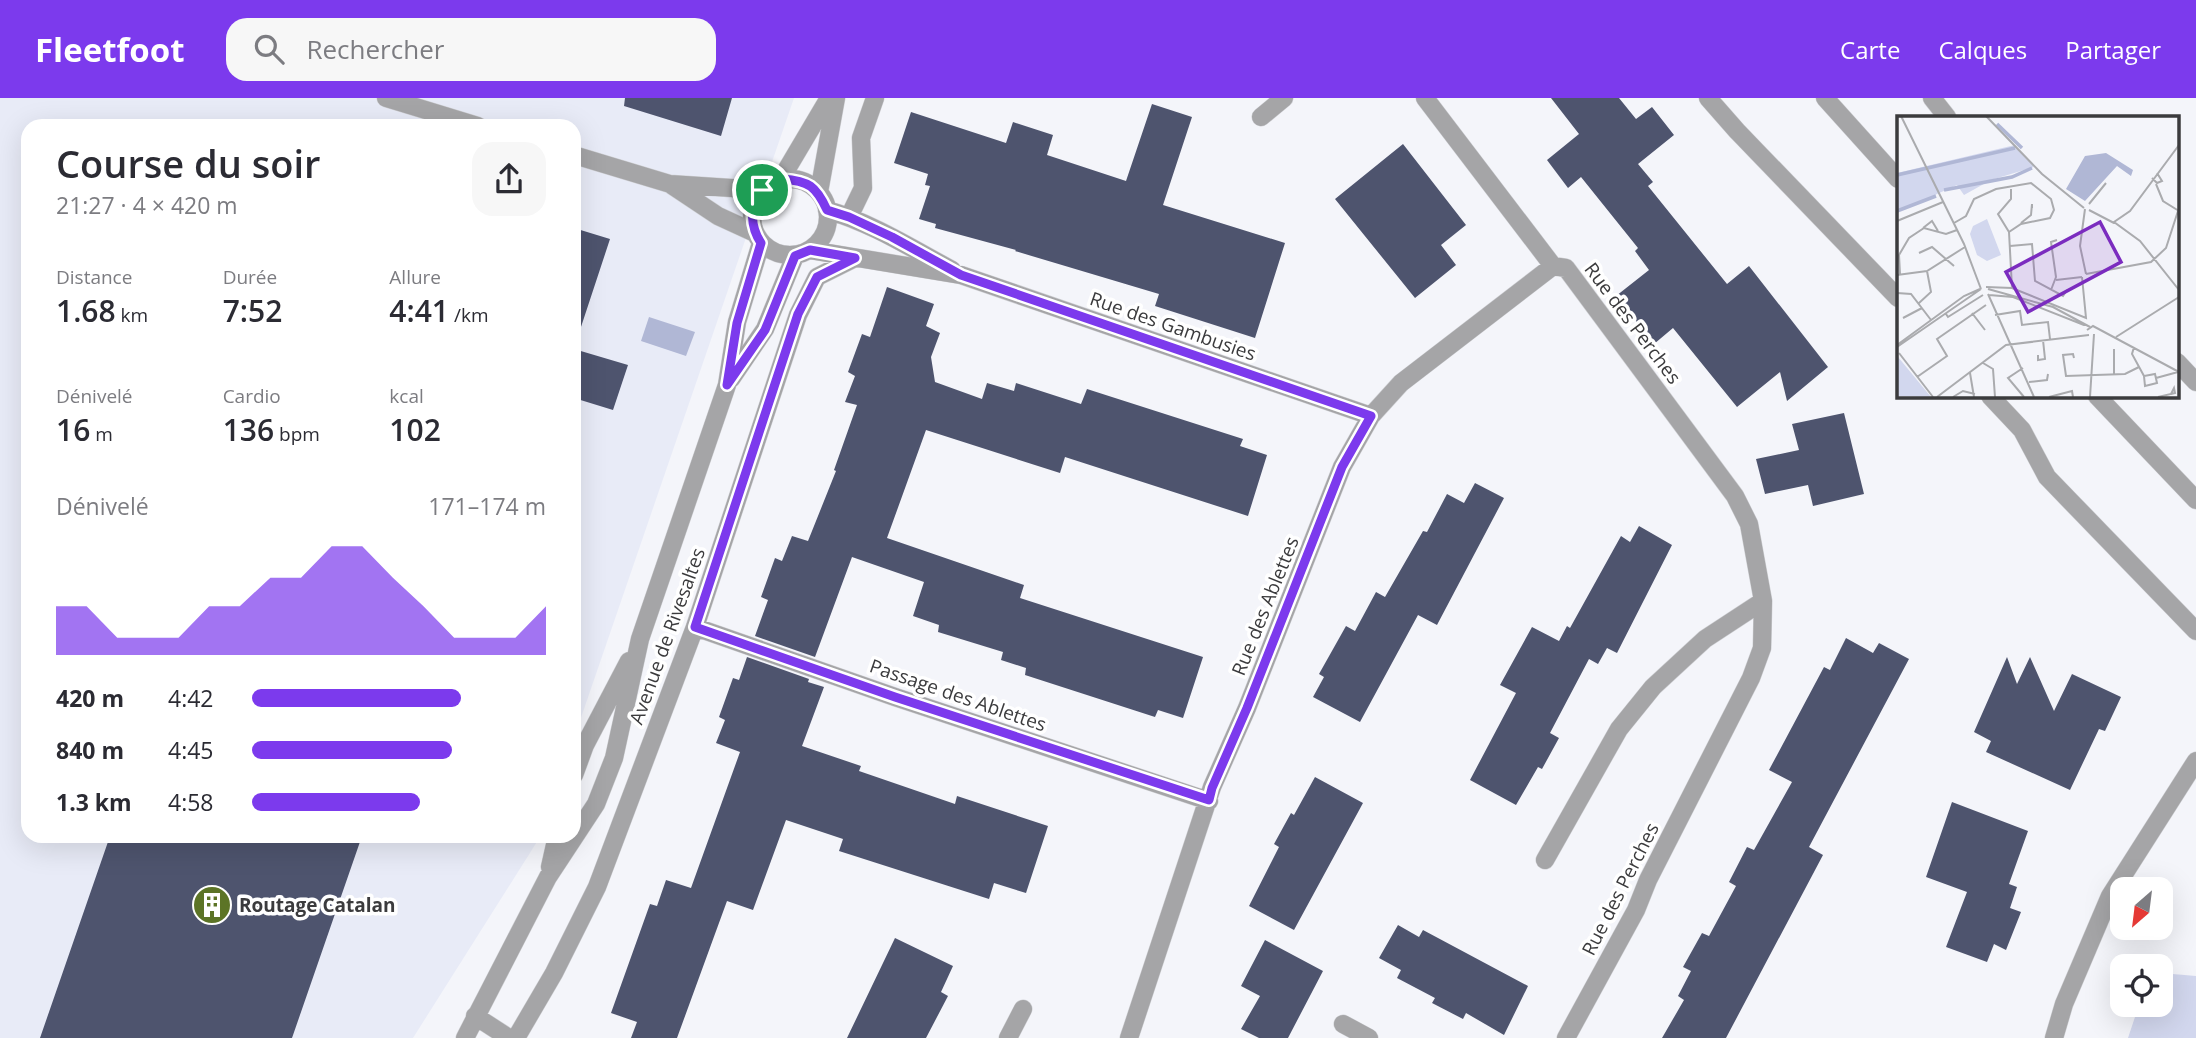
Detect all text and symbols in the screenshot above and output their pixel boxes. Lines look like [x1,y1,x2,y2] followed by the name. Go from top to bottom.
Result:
[226,18,716,81] search box
[35,27,184,72] text: Fleetfoot
[250,30,288,68] icon: search
[306,31,444,67] text: Rechercher
[1840,33,1900,66] text: Carte
[1938,33,2027,66] text: Calques
[2065,33,2161,66] text: Partager
[1897,116,2178,397] inset map
[56,137,320,189] text: Course du soir
[472,142,546,216] button: share
[732,160,792,220] pin
[743,171,781,209] icon: arrive
[56,189,238,221] text: 21:27 · 4 × 420 m
[1579,257,1687,389] street label: Rue des Perches
[56,264,132,290] text: Distance
[223,264,277,290] text: Durée
[389,264,441,290] text: Allure
[1086,285,1260,367] street label: Rue des Gambusies
[56,290,116,331] text: 1.68
[223,290,282,331] text: 7:52
[389,290,449,331] text: 4:41
[116,302,148,328] text: km
[449,302,489,328] text: /km
[56,383,133,409] text: Dénivelé
[223,383,281,409] text: Cardio
[389,383,424,409] text: kcal
[56,409,90,450] text: 16
[223,409,274,450] text: 136
[389,409,441,450] text: 102
[90,421,113,447] text: m
[274,421,320,447] text: bpm
[56,490,149,522] text: Dénivelé
[428,490,546,522] text: 171–174 m
[1225,533,1305,679] street label: Rue des Ablettes
[623,544,711,728] street label: Avenue de Rivesaltes
[866,653,1050,737] street label: Passage des Ablettes
[56,682,124,714] text: 420 m
[168,682,214,714] text: 4:42
[56,734,124,766] text: 840 m
[168,734,214,766] text: 4:45
[56,786,132,818] text: 1.3 km
[168,786,214,818] text: 4:58
[1575,818,1665,960] street label: Rue des Perches
[2110,877,2174,940] north arrow
[2110,877,2173,1017] map controls
[191,884,233,926] building icon: Routage Catalan
[239,892,395,918] place label: Routage Catalan
[2110,954,2173,1017] button: locate

